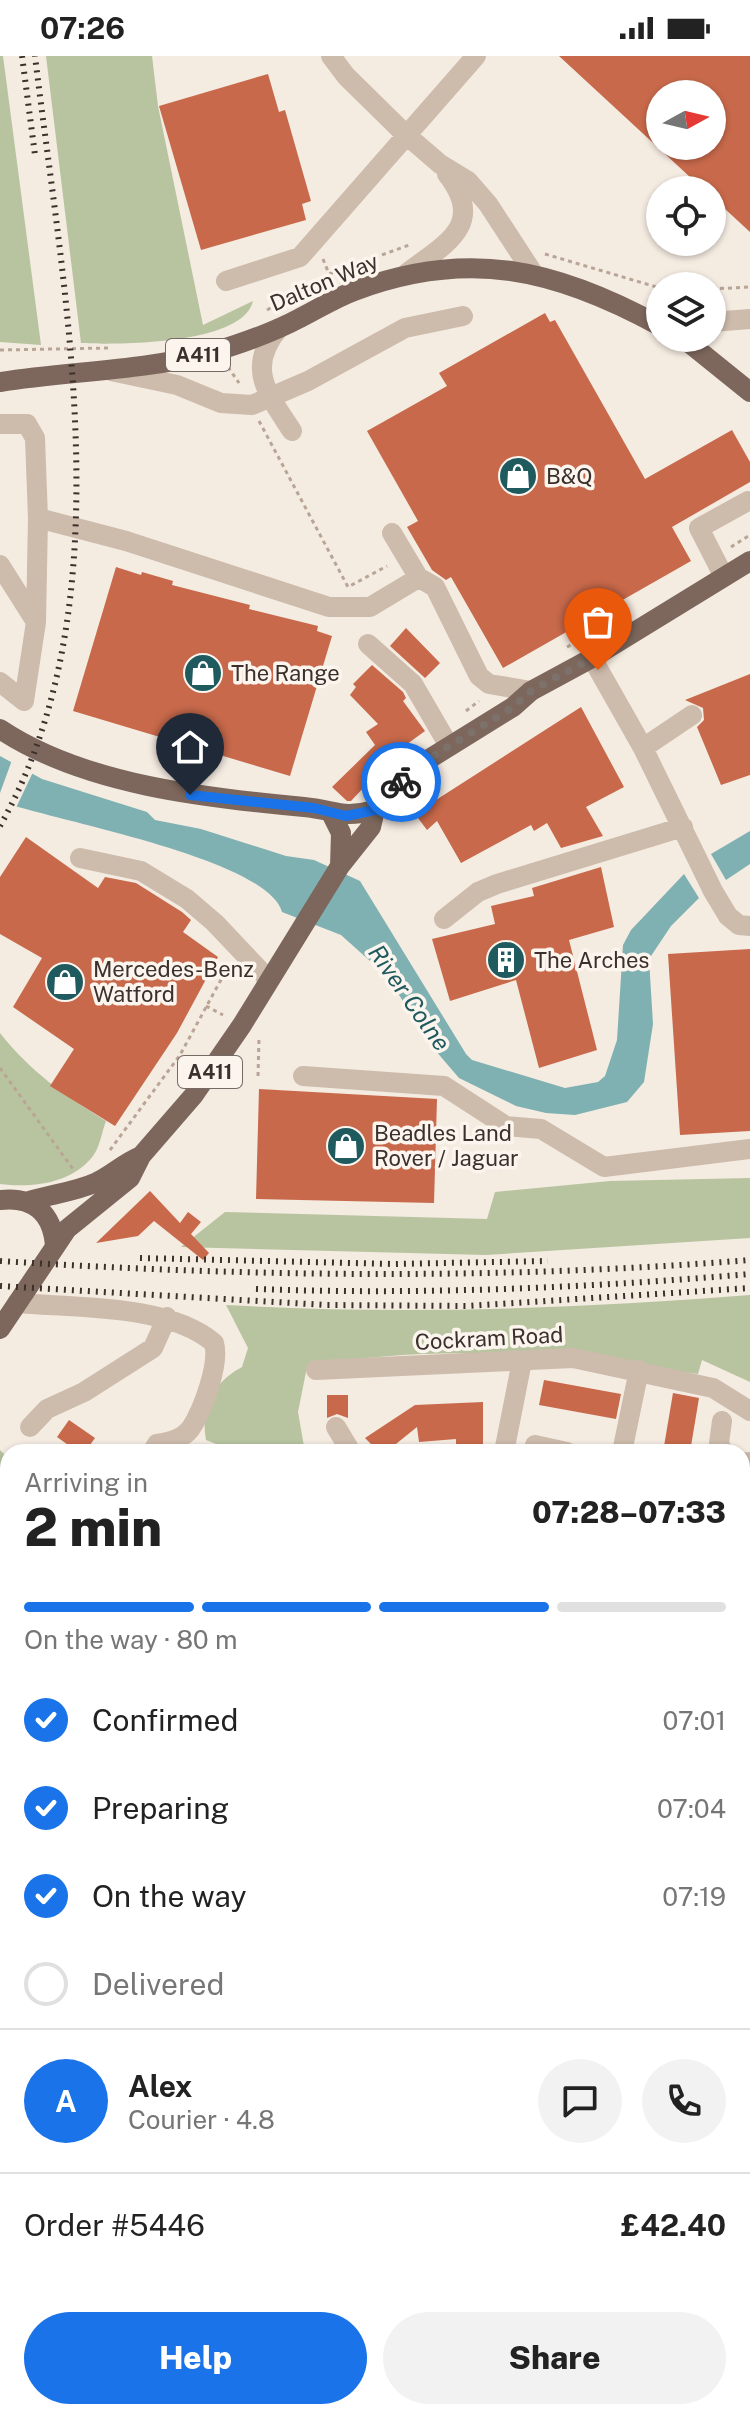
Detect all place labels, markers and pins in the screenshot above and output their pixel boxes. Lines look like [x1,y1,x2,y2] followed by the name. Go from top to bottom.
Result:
[497,455,539,497] shop icon: B&Q
[546,463,593,489] place label: B&Q
[564,588,632,670] pin
[182,652,224,694] shop icon: The Range
[231,660,340,686] place label: The Range
[156,713,224,795] pin
[485,939,527,981] building icon: The Arches
[534,947,649,973] place label: The Arches
[93,956,254,1007] place label: Mercedes-Benz Watford
[44,961,86,1003] shop icon: Mercedes-Benz Watford
[374,1120,519,1171] place label: Beadles Land Rover / Jaguar
[325,1125,367,1167] shop icon: Beadles Land Rover / Jaguar

